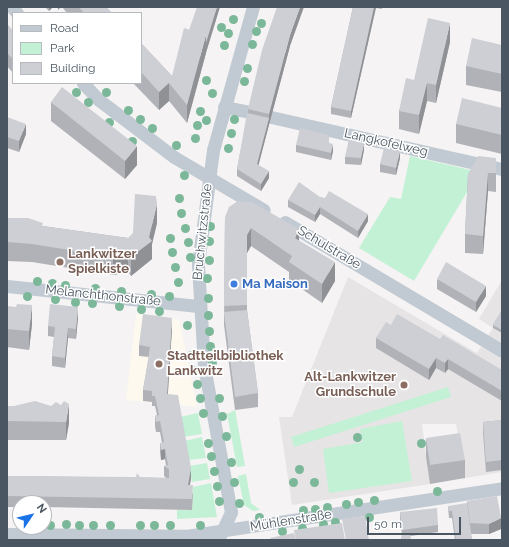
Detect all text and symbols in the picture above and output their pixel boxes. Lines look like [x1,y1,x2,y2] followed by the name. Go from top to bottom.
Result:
[12,12,142,84] legend
[50,21,79,35] text: Road
[50,41,75,55] text: Park
[50,61,96,75] text: Building
[343,126,429,160] street label: Langkofelweg
[190,183,216,281] street label: Bruchwitzstraße
[295,223,363,273] street label: Schulstraße
[68,247,136,278] place label: Lankwitzer Spielkiste
[55,257,65,267] marker: Lankwitzer Spielkiste
[242,276,308,292] place label: Ma Maison
[229,279,239,289] marker: Ma Maison
[44,282,162,310] street label: Melanchthonstraße
[167,349,284,380] place label: Stadtteilbibliothek Lankwitz
[154,359,164,369] marker: Stadtteilbibliothek Lankwitz
[304,370,396,401] place label: Alt-Lankwitzer Grundschule
[399,380,409,390] marker: Alt-Lankwitzer Grundschule
[12,495,52,535] north arrow
[34,501,49,516] text: N
[249,507,333,535] street label: Mühlenstraße
[369,509,463,535] scale bar
[374,517,402,531] text: 50 m

